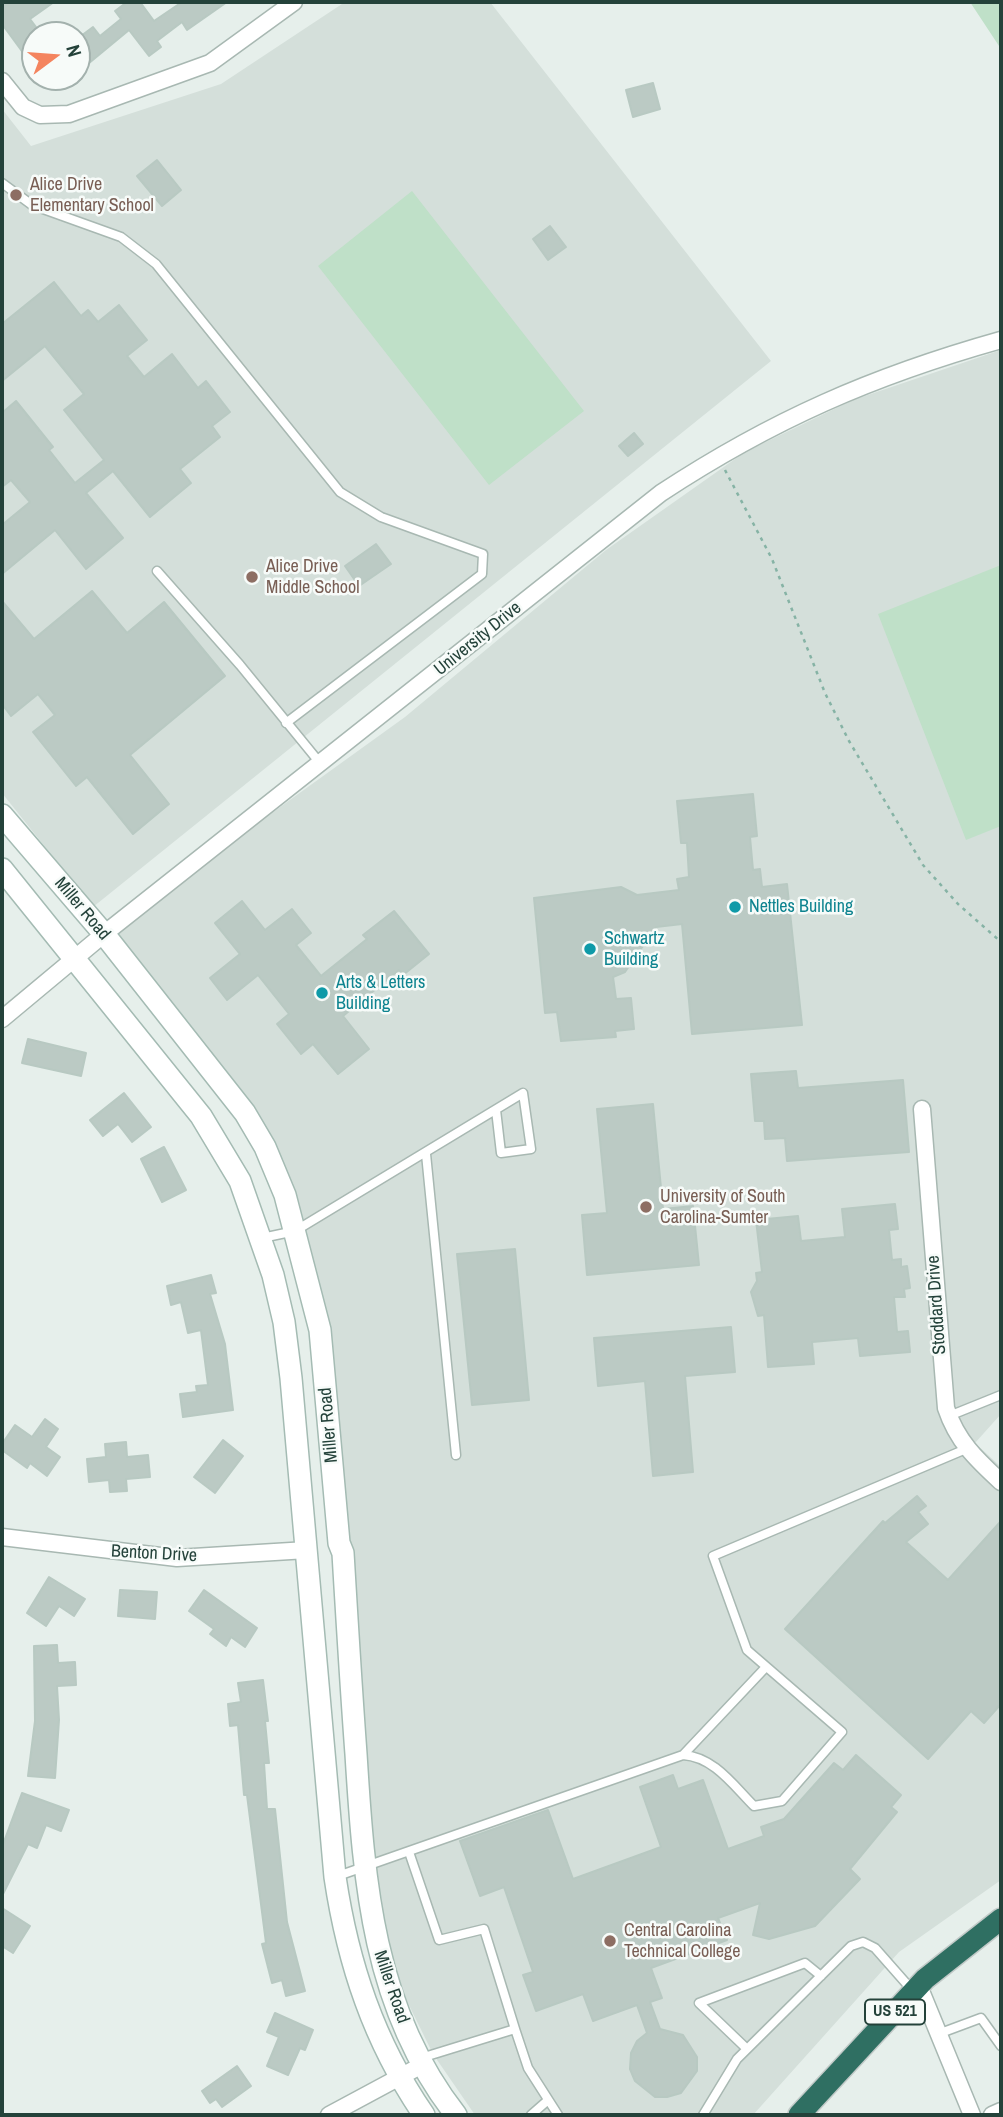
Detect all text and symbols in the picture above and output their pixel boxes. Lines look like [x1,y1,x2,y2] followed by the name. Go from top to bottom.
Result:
[21,21,91,91] north arrow
[60,42,88,60] text: N
[30,174,154,216] place label: Alice Drive Elementary School
[8,187,24,203] marker: Alice Drive Elementary School
[266,556,360,598] place label: Alice Drive Middle School
[244,569,260,585] marker: Alice Drive Middle School
[430,597,526,681] street label: University Drive
[49,873,115,945] street label: Miller Road
[749,896,853,918] place label: Nettles Building
[727,899,743,915] marker: Nettles Building
[604,928,665,970] place label: Schwartz Building
[582,941,598,957] marker: Schwartz Building
[336,972,425,1014] place label: Arts & Letters Building
[314,985,330,1001] marker: Arts & Letters Building
[660,1186,786,1228] place label: University of South Carolina-Sumter
[638,1199,654,1215] marker: University of South Carolina-Sumter
[923,1255,951,1355] street label: Stoddard Drive
[315,1386,343,1464] street label: Miller Road
[110,1541,198,1567] street label: Benton Drive
[624,1920,740,1962] place label: Central Carolina Technical College
[602,1933,618,1949] marker: Central Carolina Technical College
[369,1948,413,2026] street label: Miller Road
[865,2000,925,2024] road number: US 521

